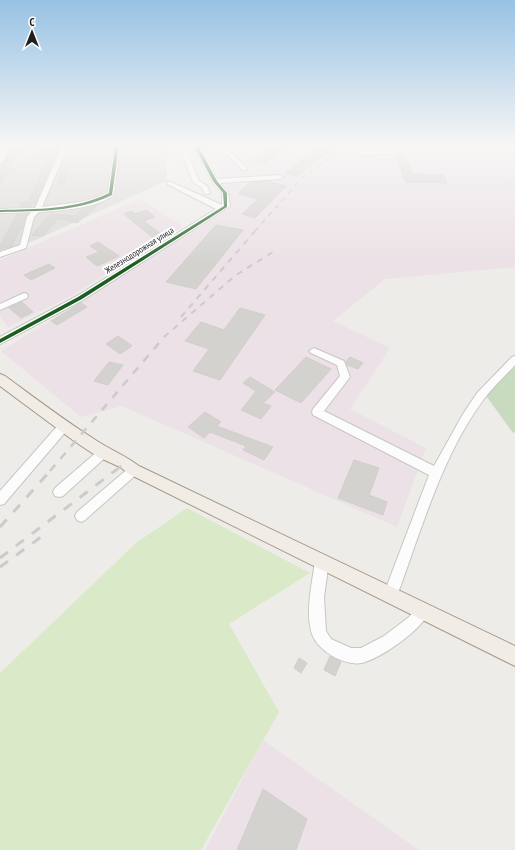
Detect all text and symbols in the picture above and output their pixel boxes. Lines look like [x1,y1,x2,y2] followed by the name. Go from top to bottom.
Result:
[12,12,52,52] north arrow
[29,15,35,29] text: С
[102,224,176,276] street label: Железнодорожная улица

